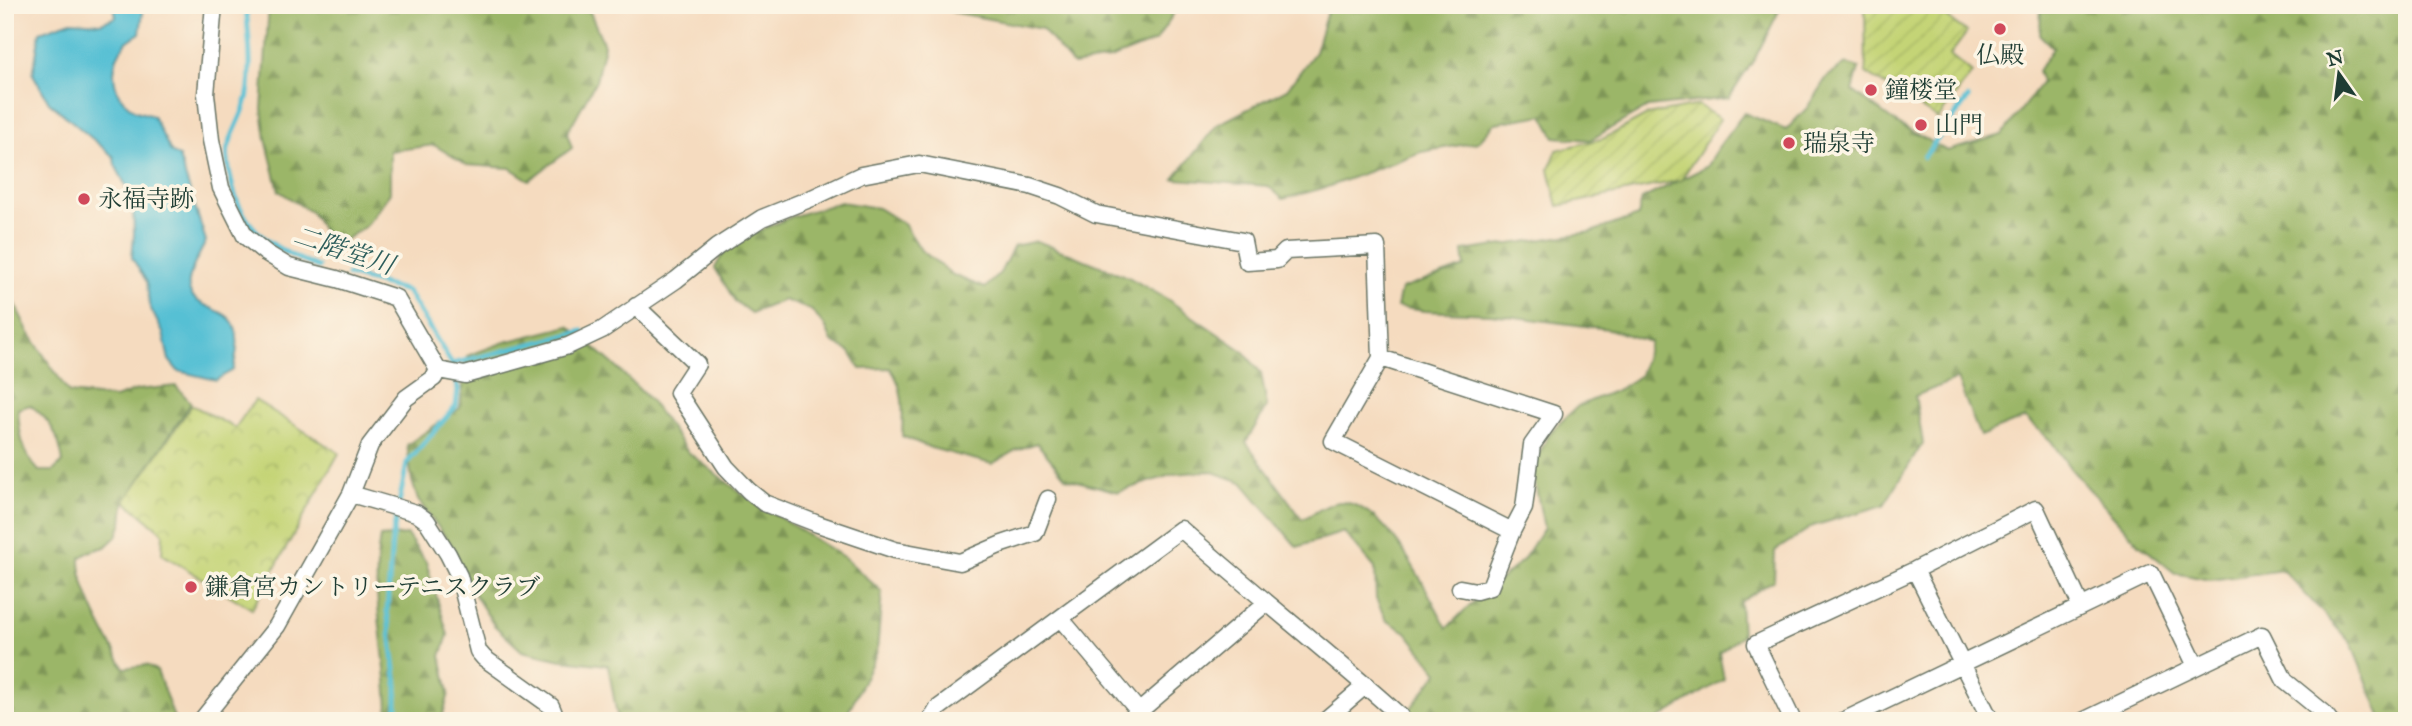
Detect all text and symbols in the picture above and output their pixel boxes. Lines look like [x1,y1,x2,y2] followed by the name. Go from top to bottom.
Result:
[1992,21,2008,37] marker: 仏殿
[2304,38,2374,108] north arrow
[1976,40,2024,70] place label: 仏殿
[2324,45,2346,71] text: N
[1885,75,1957,105] place label: 鐘楼堂
[1863,82,1879,98] marker: 鐘楼堂
[1935,110,1983,140] place label: 山門
[1913,117,1929,133] marker: 山門
[1803,128,1875,158] place label: 瑞泉寺
[1781,135,1797,151] marker: 瑞泉寺
[98,184,194,214] place label: 永福寺跡
[76,191,92,207] marker: 永福寺跡
[290,219,401,282] water label: 二階堂川
[205,572,540,602] place label: 鎌倉宮カントリーテニスクラブ
[183,579,199,595] marker: 鎌倉宮カントリーテニスクラブ

